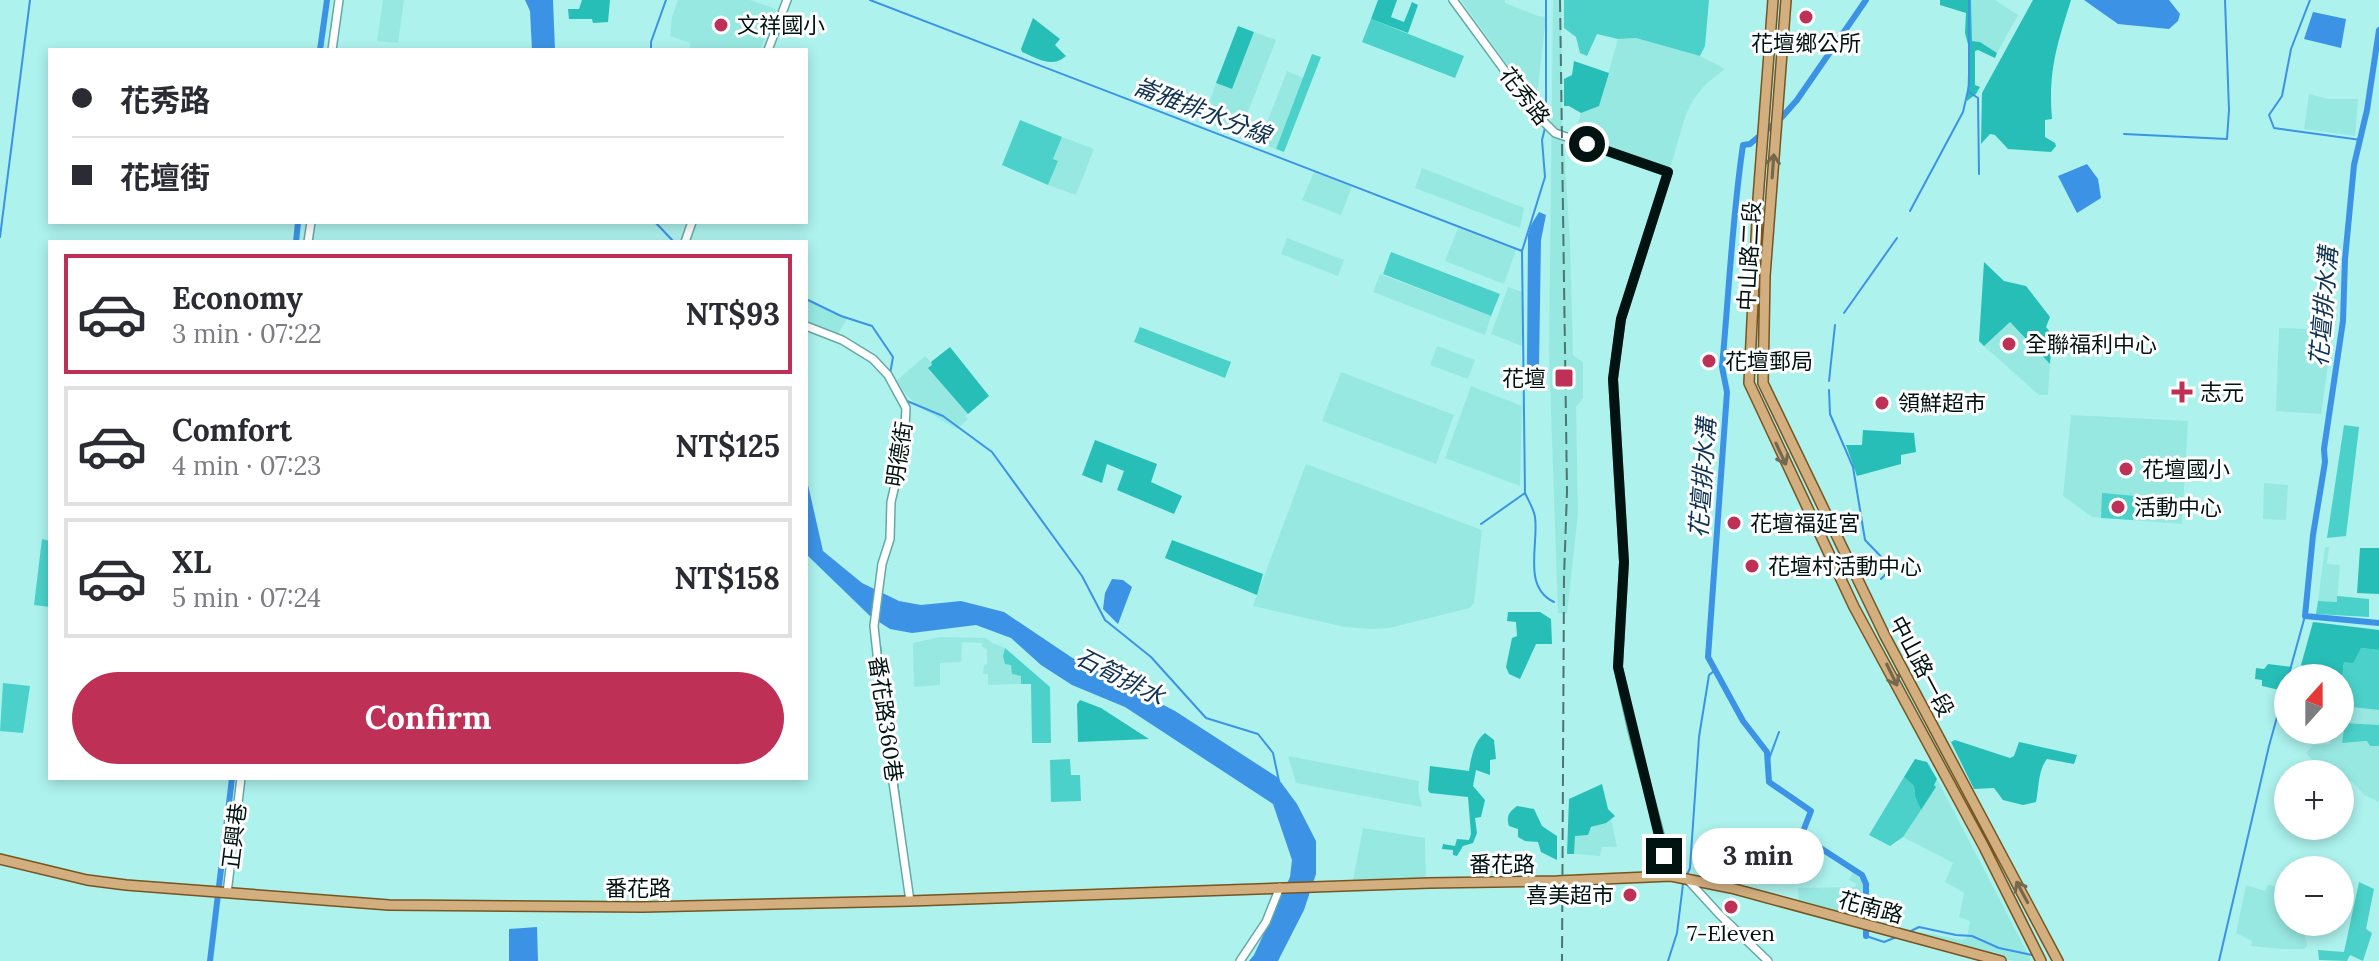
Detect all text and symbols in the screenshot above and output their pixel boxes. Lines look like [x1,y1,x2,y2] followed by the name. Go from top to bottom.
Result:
[1797,8,1815,26] marker: 花壇鄉公所
[737,11,825,39] place label: 文祥國小
[712,16,730,34] marker: 文祥國小
[1751,29,1861,57] place label: 花壇鄉公所
[1494,61,1556,131] street label: 花秀路
[1129,70,1278,152] water label: 崙雅排水分線
[120,81,210,119] text: 花秀路
[1569,126,1605,162] route start
[1766,153,1781,180] one-way arrow
[120,158,210,196] text: 花壇街
[1732,200,1766,312] street label: 中山路二段
[2303,243,2344,368] water label: 花壇排水溝
[76,278,148,350] icon: car
[172,279,303,317] text: Economy
[686,295,780,333] text: NT$93
[172,317,322,350] text: 3 min · 07:22
[2025,330,2157,358] place label: 全聯福利中心
[2000,335,2018,353] marker: 全聯福利中心
[1725,347,1813,375] place label: 花壇郵局
[1700,352,1718,370] marker: 花壇郵局
[1502,364,1546,392] place label: 花壇
[1553,367,1575,389] marker: 花壇
[2200,378,2244,406] place label: 志元
[2171,381,2193,403] marker: 志元
[1898,389,1986,417] place label: 領鮮超市
[1873,394,1891,412] marker: 領鮮超市
[76,410,148,482] icon: car
[172,411,292,449] text: Comfort
[1683,414,1722,539] water label: 花壇排水溝
[880,419,918,489] street label: 明德街
[675,427,780,465] text: NT$125
[1774,442,1789,466] one-way arrow
[172,449,322,482] text: 4 min · 07:23
[2142,455,2230,483] place label: 花壇國小
[2117,460,2135,478] marker: 花壇國小
[2134,493,2222,521] place label: 活動中心
[2109,498,2127,516] marker: 活動中心
[1750,509,1860,537] place label: 花壇福延宮
[1725,514,1743,532] marker: 花壇福延宮
[76,542,148,614] icon: car
[172,543,211,581] text: XL
[1768,552,1922,580] place label: 花壇村活動中心
[1743,557,1761,575] marker: 花壇村活動中心
[674,559,780,597] text: NT$158
[172,581,321,614] text: 5 min · 07:24
[1884,611,1960,721] street label: 中山路一段
[1070,641,1171,713] water label: 石筍排水
[863,654,909,784] street label: 番花路360巷
[1885,663,1901,687] one-way arrow
[2274,664,2354,744] north arrow
[2274,664,2354,936] map controls
[72,672,784,764] button: Confirm
[2274,760,2354,840] button: +
[216,802,252,870] street label: 正興巷
[1692,828,1824,884] callout: 3 min
[1646,838,1682,874] route end
[1723,839,1793,872] text: 3 min
[1469,850,1535,878] street label: 番花路
[2274,856,2354,936] button: −
[605,874,671,902] street label: 番花路
[1526,881,1614,909] place label: 喜美超市
[2013,881,2029,904] one-way arrow
[1835,885,1907,929] street label: 花南路
[1621,886,1639,904] marker: 喜美超市
[1722,898,1740,916] marker: 7-Eleven
[1687,919,1775,947] place label: 7-Eleven

